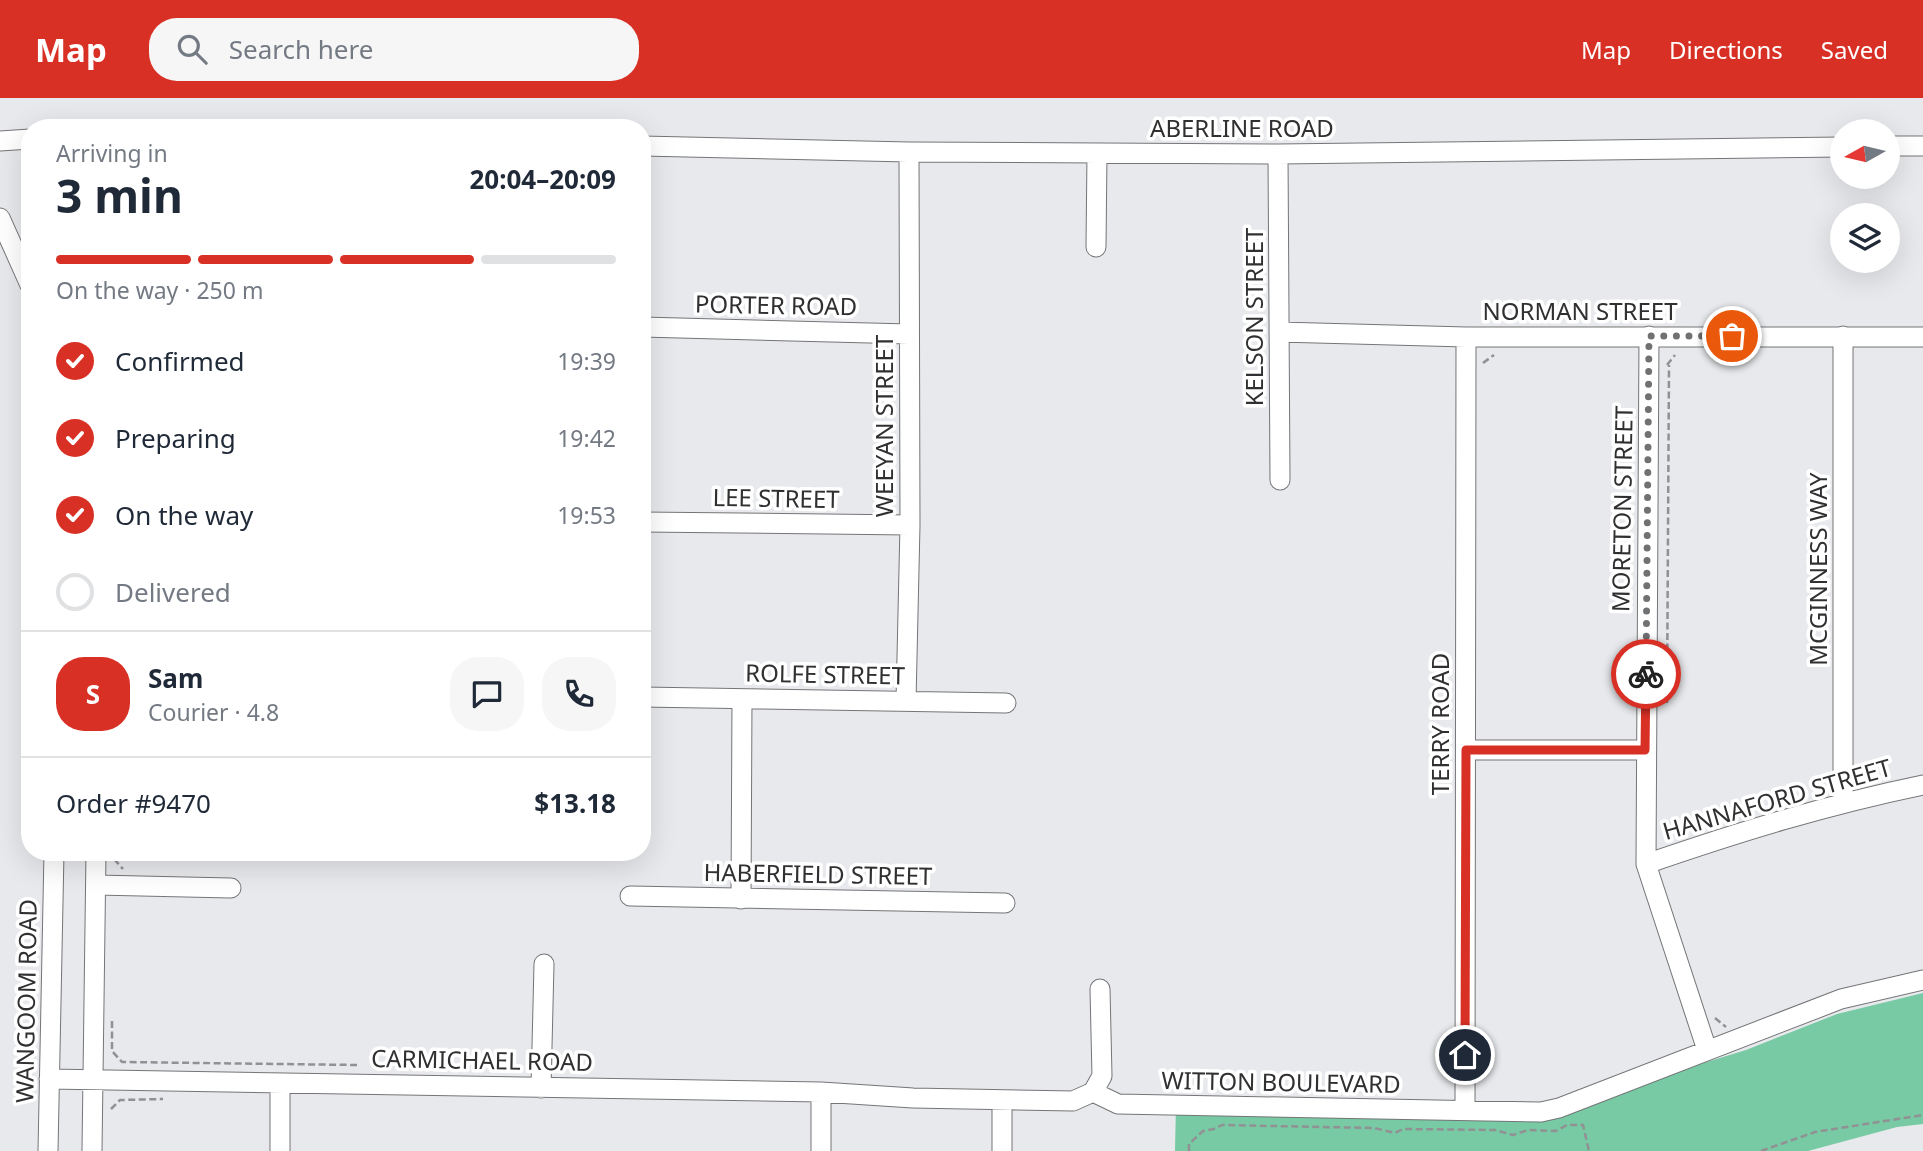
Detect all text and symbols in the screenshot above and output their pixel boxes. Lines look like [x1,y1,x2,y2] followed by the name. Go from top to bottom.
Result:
[149,18,639,81] search box
[35,27,107,72] text: Map
[173,30,211,68] icon: search
[229,31,373,67] text: Search here
[1581,33,1631,66] text: Map
[1669,33,1783,66] text: Directions
[1821,33,1888,66] text: Saved
[1150,111,1334,144] street label: ABERLINE ROAD
[1830,119,1900,189] north arrow
[1830,119,1900,273] map controls
[56,137,168,169] text: Arriving in
[469,161,616,197] text: 20:04–20:09
[56,164,183,226] text: 3 min
[1830,203,1900,273] button: layers
[1237,227,1270,406] street label: KELSON STREET
[56,274,263,306] text: On the way · 250 m
[695,287,857,322] street label: PORTER ROAD
[1483,294,1678,327] street label: NORMAN STREET
[1702,306,1762,366] pin
[1713,317,1751,355] icon: bag
[867,334,900,517] street label: WEEYAN STREET
[56,342,94,380] icon: check
[115,343,245,379] text: Confirmed
[557,345,616,377] text: 19:39
[1603,405,1640,612] street label: MORETON STREET
[56,419,94,457] icon: check
[115,420,236,456] text: Preparing
[557,422,616,454] text: 19:42
[1801,472,1834,666] street label: MCGINNESS WAY
[712,480,840,515] street label: LEE STREET
[56,496,94,534] icon: check
[115,497,253,533] text: On the way
[557,499,616,531] text: 19:53
[115,574,231,610] text: Delivered
[1611,639,1681,709] courier
[1423,653,1456,795] street label: TERRY ROAD
[1627,655,1665,693] icon: bike
[745,656,906,691] street label: ROLFE STREET
[450,657,524,731] button: chat
[542,657,616,731] button: phone
[148,660,203,696] text: Sam
[86,676,100,712] text: S
[148,696,279,728] text: Courier · 4.8
[1658,750,1895,847] street label: HANNAFORD STREET
[56,785,211,821] text: Order #9470
[534,785,616,821] text: $13.18
[703,855,933,892] street label: HABERFIELD STREET
[7,899,44,1103] street label: WANGOOM ROAD
[1435,1025,1495,1085] pin
[1446,1036,1484,1074] icon: home
[371,1041,593,1078] street label: CARMICHAEL ROAD
[1161,1063,1401,1100] street label: WITTON BOULEVARD

